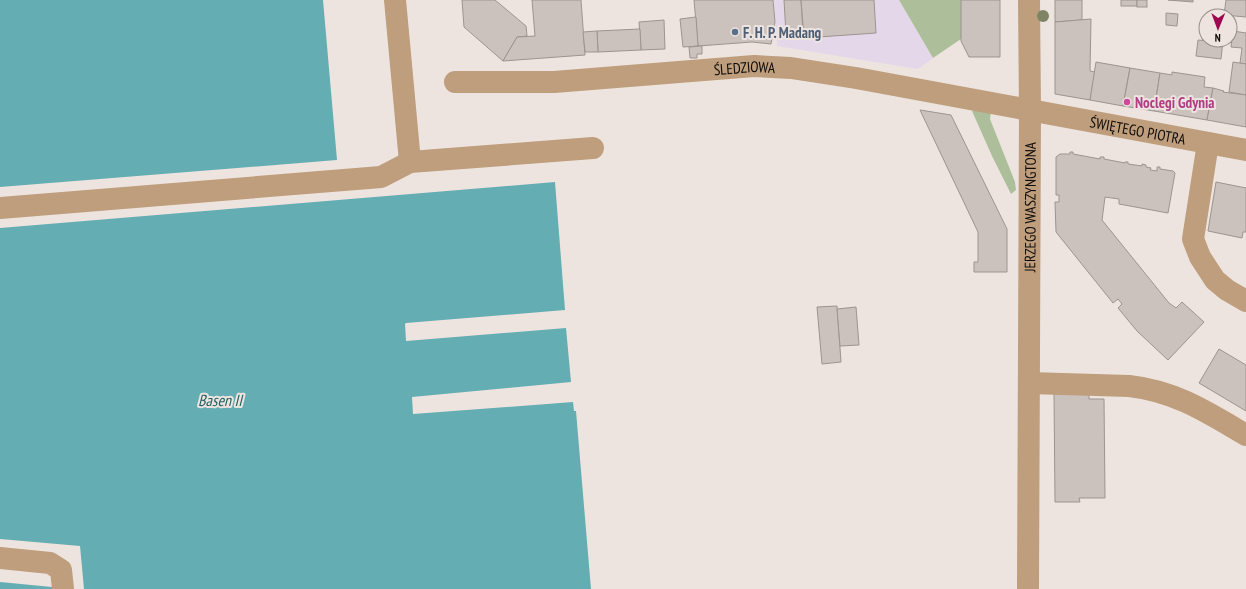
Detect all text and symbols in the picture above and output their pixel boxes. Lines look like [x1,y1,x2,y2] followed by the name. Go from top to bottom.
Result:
[1198,8,1238,48] north arrow
[743,23,822,42] place label: F. H. P. Madang
[730,27,740,37] marker: F. H. P. Madang
[1215,31,1221,45] text: N
[713,56,777,79] street label: ŚLEDZIOWA
[1135,93,1215,112] place label: Noclegi Gdynia
[1122,97,1132,107] marker: Noclegi Gdynia
[1088,112,1188,148] street label: ŚWIĘTEGO PIOTRA
[1020,141,1039,273] street label: JERZEGO WASZYNGTONA
[198,390,244,410] water label: Basen II

